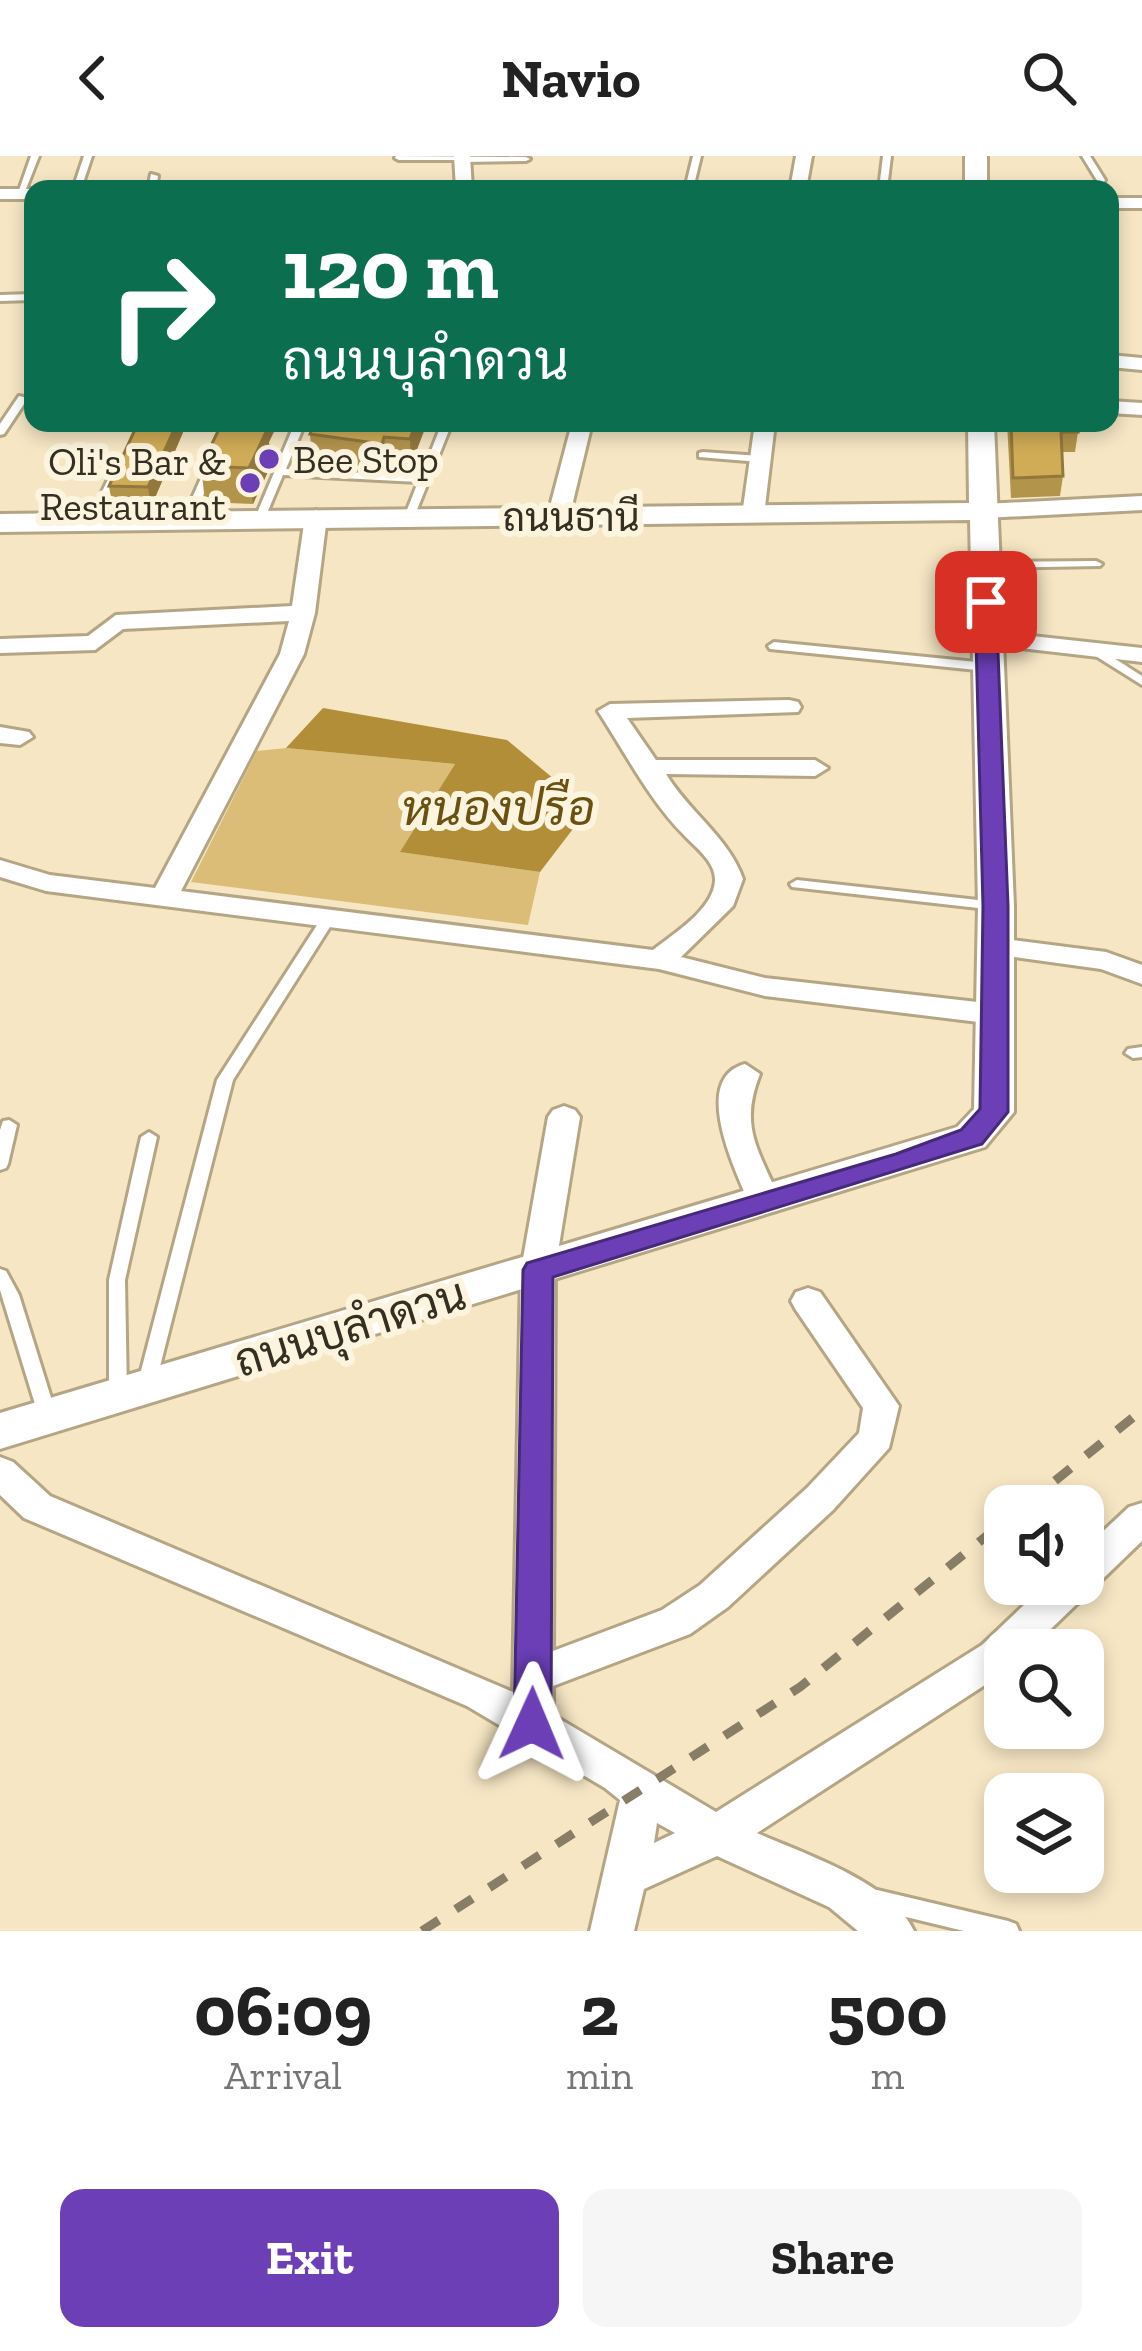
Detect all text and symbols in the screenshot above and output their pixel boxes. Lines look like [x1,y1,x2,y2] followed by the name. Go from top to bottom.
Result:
[60,45,126,111] icon: back
[1016,45,1082,111] icon: search
[502,46,640,111] text: Navio
[282,219,499,320] text: 120 m
[84,228,240,384] icon: right
[282,328,569,393] text: ถนนบุลำดวน
[293,436,439,483] place label: Bee Stop
[40,438,227,530] place label: Oli's Bar & Restaurant
[256,446,282,472] marker: Bee Stop
[237,470,263,496] marker: Oli's Bar & Restaurant
[502,494,640,541] street label: ถนนธานี
[935,551,1037,653] pin
[953,569,1019,635] icon: arrive
[401,779,595,837] water label: หนองปรือ
[228,1267,473,1392] street label: ถนนบุลำดวน
[984,1485,1104,1893] map controls
[984,1485,1104,1605] button: sound
[984,1629,1104,1749] button: search
[469,1661,595,1787] position arrow
[984,1773,1104,1893] button: layers
[194,1967,372,2053] text: 06:09
[580,1967,619,2053] text: 2
[827,1967,948,2053] text: 500
[224,2052,342,2099] text: Arrival
[566,2052,633,2099] text: min
[871,2052,904,2099] text: m
[60,2189,559,2327] button: Exit
[583,2189,1082,2327] button: Share

